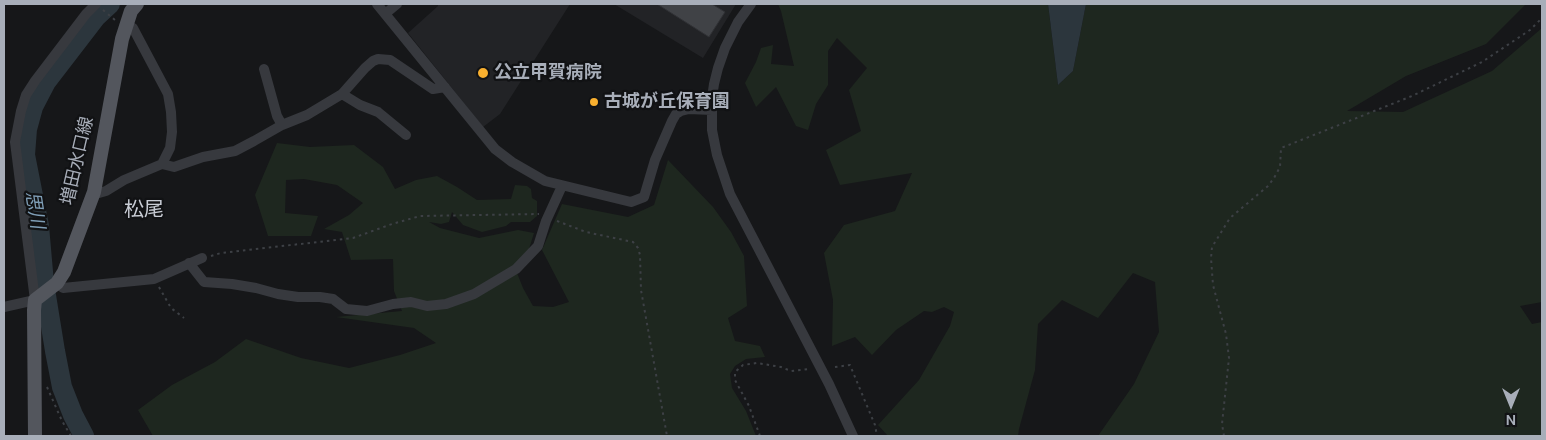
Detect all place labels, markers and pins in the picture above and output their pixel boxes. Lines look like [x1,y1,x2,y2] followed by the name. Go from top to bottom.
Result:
[494,62,602,84] place label: 公立甲賀病院
[476,66,490,80] marker: 公立甲賀病院
[604,91,730,113] place label: 古城が丘保育園
[588,96,600,108] marker: 古城が丘保育園

